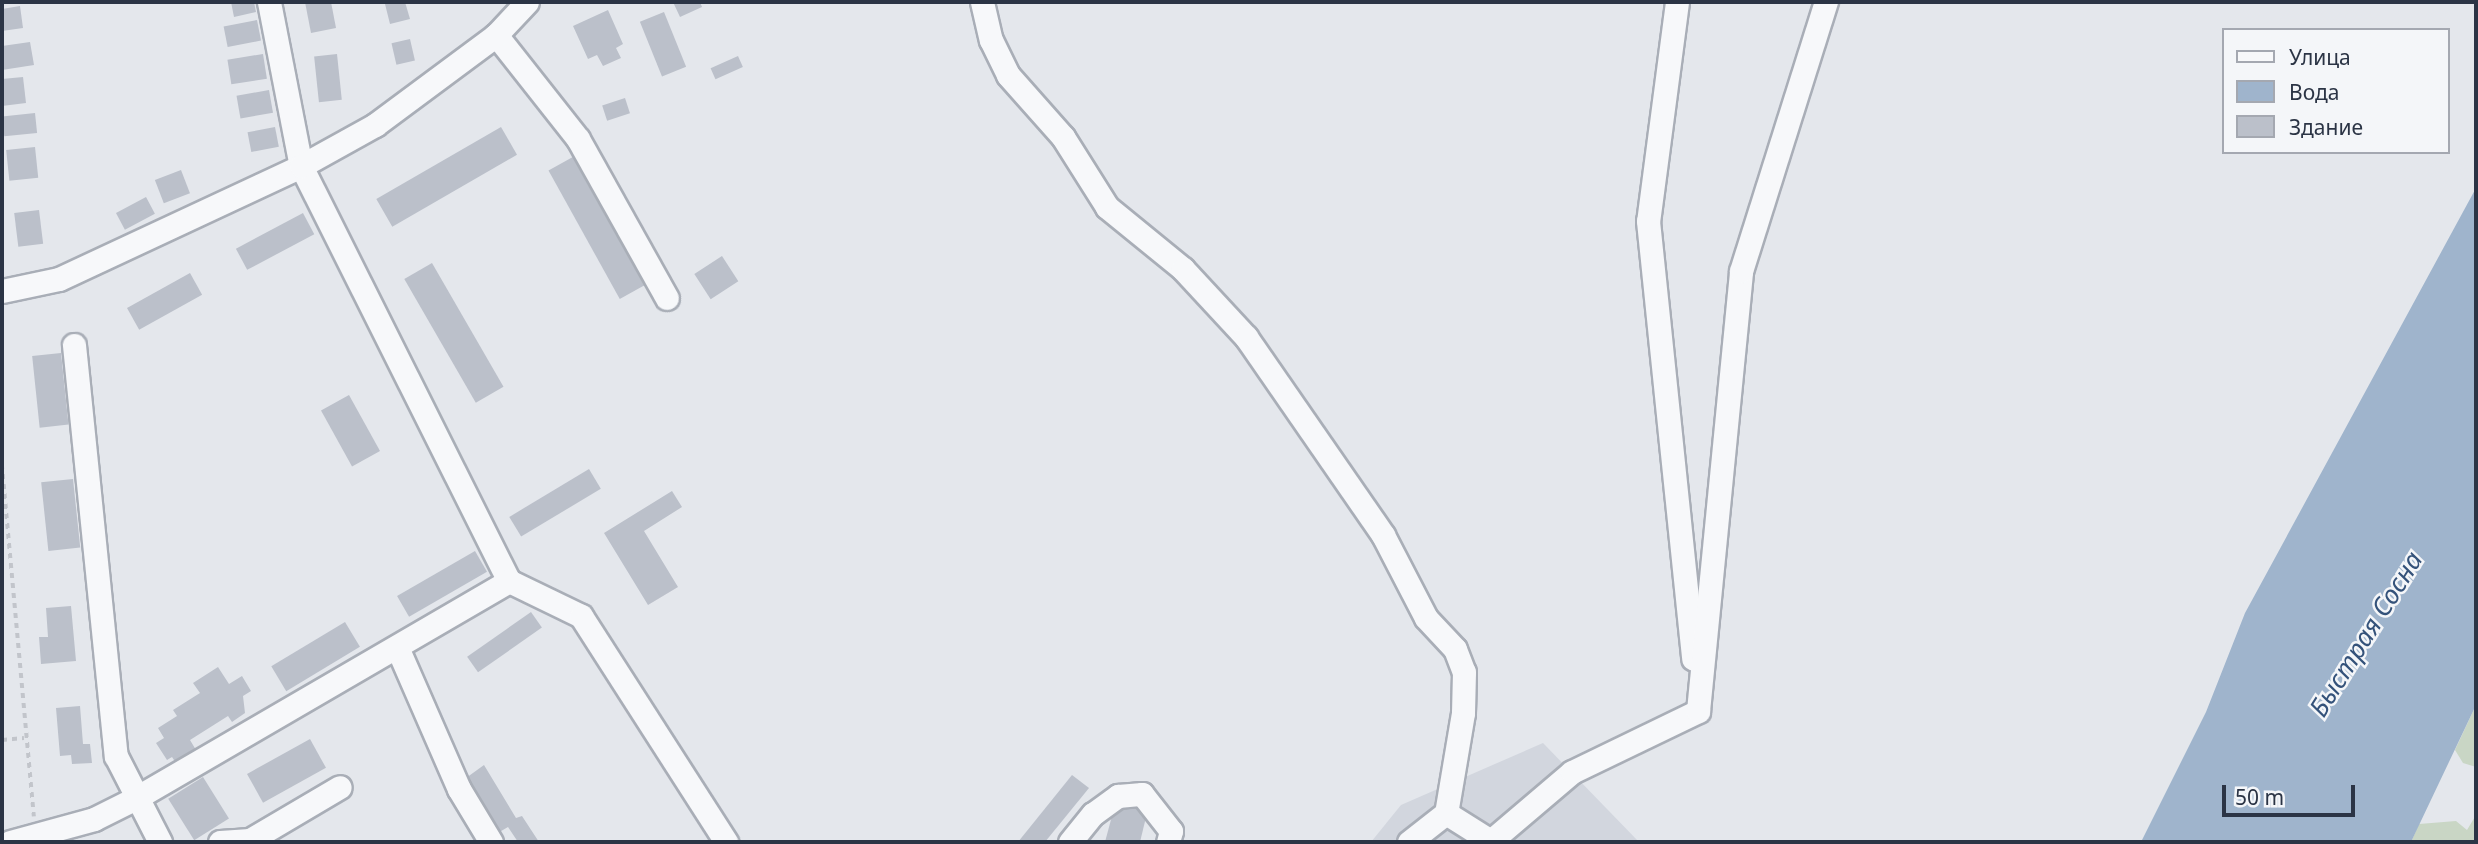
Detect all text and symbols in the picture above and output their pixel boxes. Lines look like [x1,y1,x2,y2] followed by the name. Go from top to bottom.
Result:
[2222,28,2450,154] legend
[2289,43,2351,71] text: Улица
[2289,78,2339,106] text: Вода
[2289,113,2363,141] text: Здание
[2303,546,2429,722] water label: Быстрая Сосна
[2226,770,2359,814] scale bar
[2235,783,2284,811] text: 50 m

